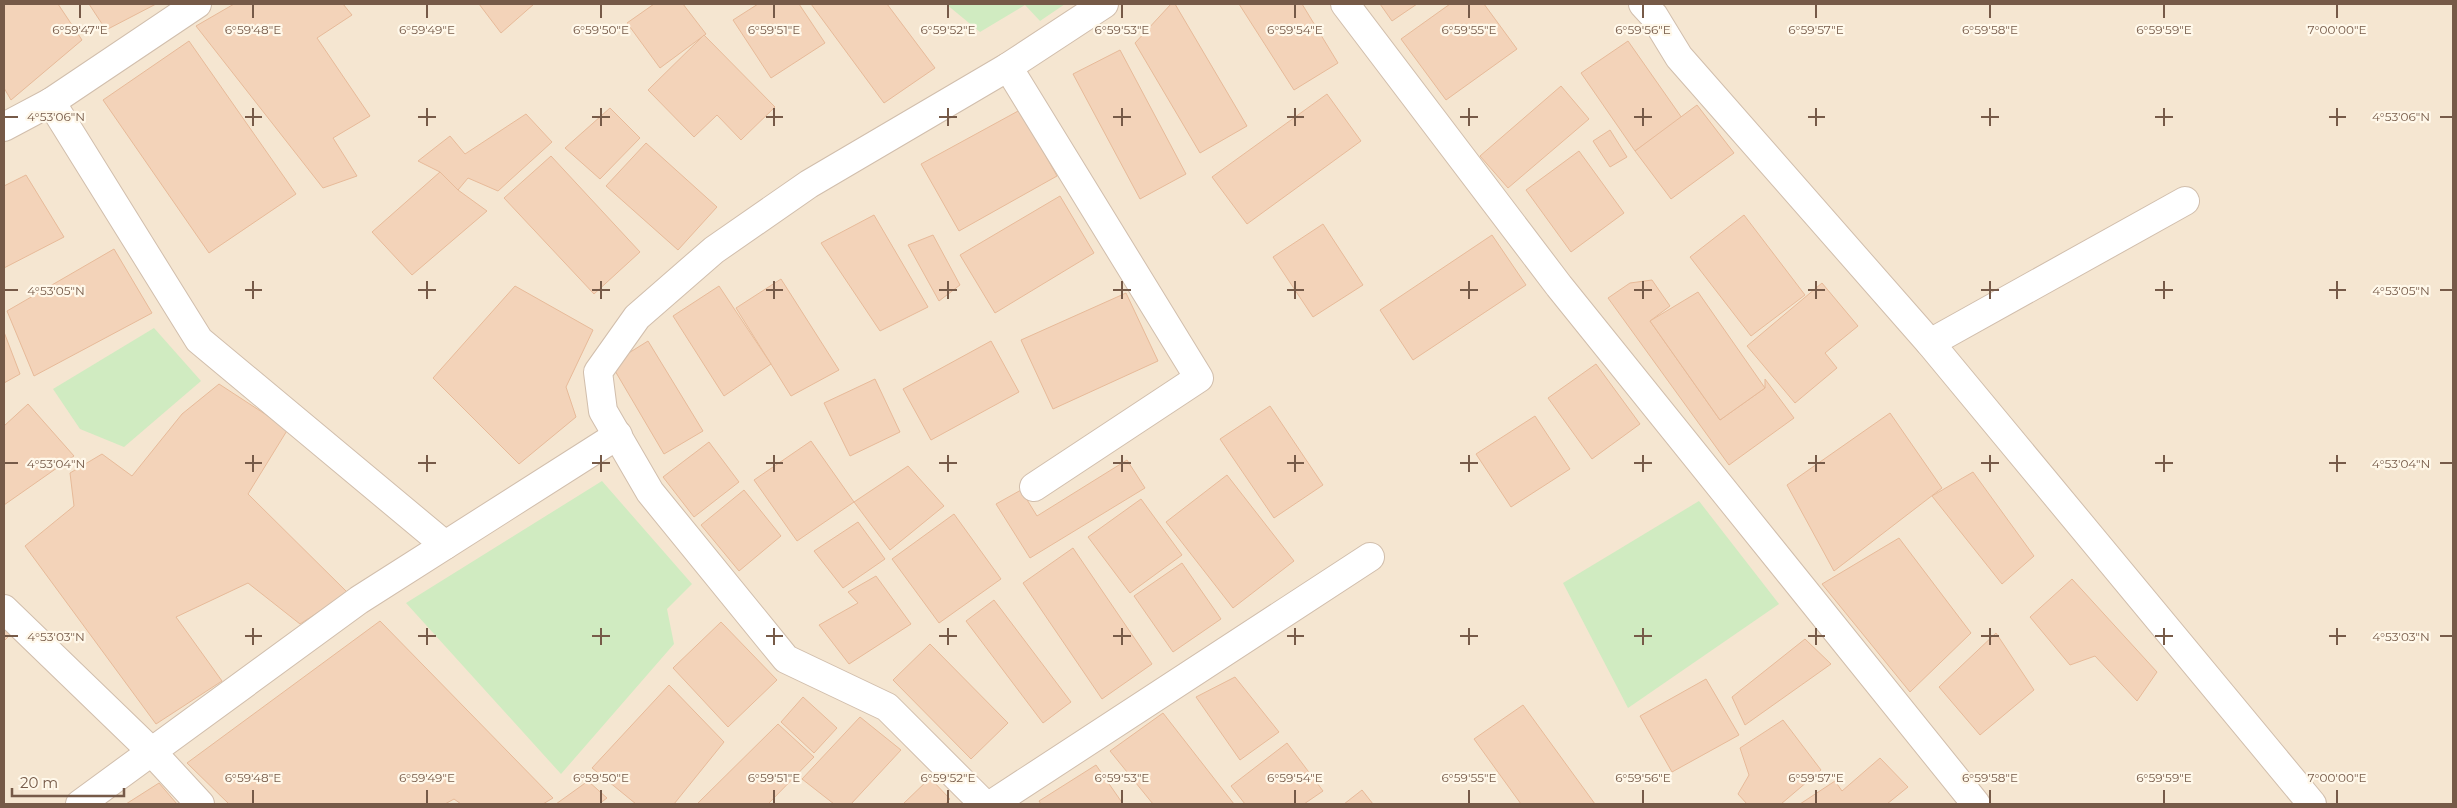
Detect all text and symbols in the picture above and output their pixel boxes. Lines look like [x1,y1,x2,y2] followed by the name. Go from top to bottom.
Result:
[52,22,108,37] text: 6°59'47"E
[225,22,281,37] text: 6°59'48"E
[399,22,455,37] text: 6°59'49"E
[573,22,629,37] text: 6°59'50"E
[748,22,800,37] text: 6°59'51"E
[921,22,975,37] text: 6°59'52"E
[1095,22,1149,37] text: 6°59'53"E
[1267,22,1323,37] text: 6°59'54"E
[1442,22,1496,37] text: 6°59'55"E
[1615,22,1671,37] text: 6°59'56"E
[1788,22,1844,37] text: 6°59'57"E
[1962,22,2018,37] text: 6°59'58"E
[2136,22,2192,37] text: 6°59'59"E
[2307,22,2367,37] text: 7°00'00"E
[27,109,85,124] text: 4°53'06"N
[2372,109,2430,124] text: 4°53'06"N
[27,283,85,298] text: 4°53'05"N
[2372,283,2430,298] text: 4°53'05"N
[27,456,85,471] text: 4°53'04"N
[2372,456,2430,471] text: 4°53'04"N
[27,629,85,644] text: 4°53'03"N
[2372,629,2430,644] text: 4°53'03"N
[12,766,125,798] scale bar
[225,770,281,785] text: 6°59'48"E
[399,770,455,785] text: 6°59'49"E
[573,770,629,785] text: 6°59'50"E
[748,770,800,785] text: 6°59'51"E
[921,770,975,785] text: 6°59'52"E
[1095,770,1149,785] text: 6°59'53"E
[1267,770,1323,785] text: 6°59'54"E
[1442,770,1496,785] text: 6°59'55"E
[1615,770,1671,785] text: 6°59'56"E
[1788,770,1844,785] text: 6°59'57"E
[1962,770,2018,785] text: 6°59'58"E
[2136,770,2192,785] text: 6°59'59"E
[2307,770,2367,785] text: 7°00'00"E
[20,773,58,792] text: 20 m

